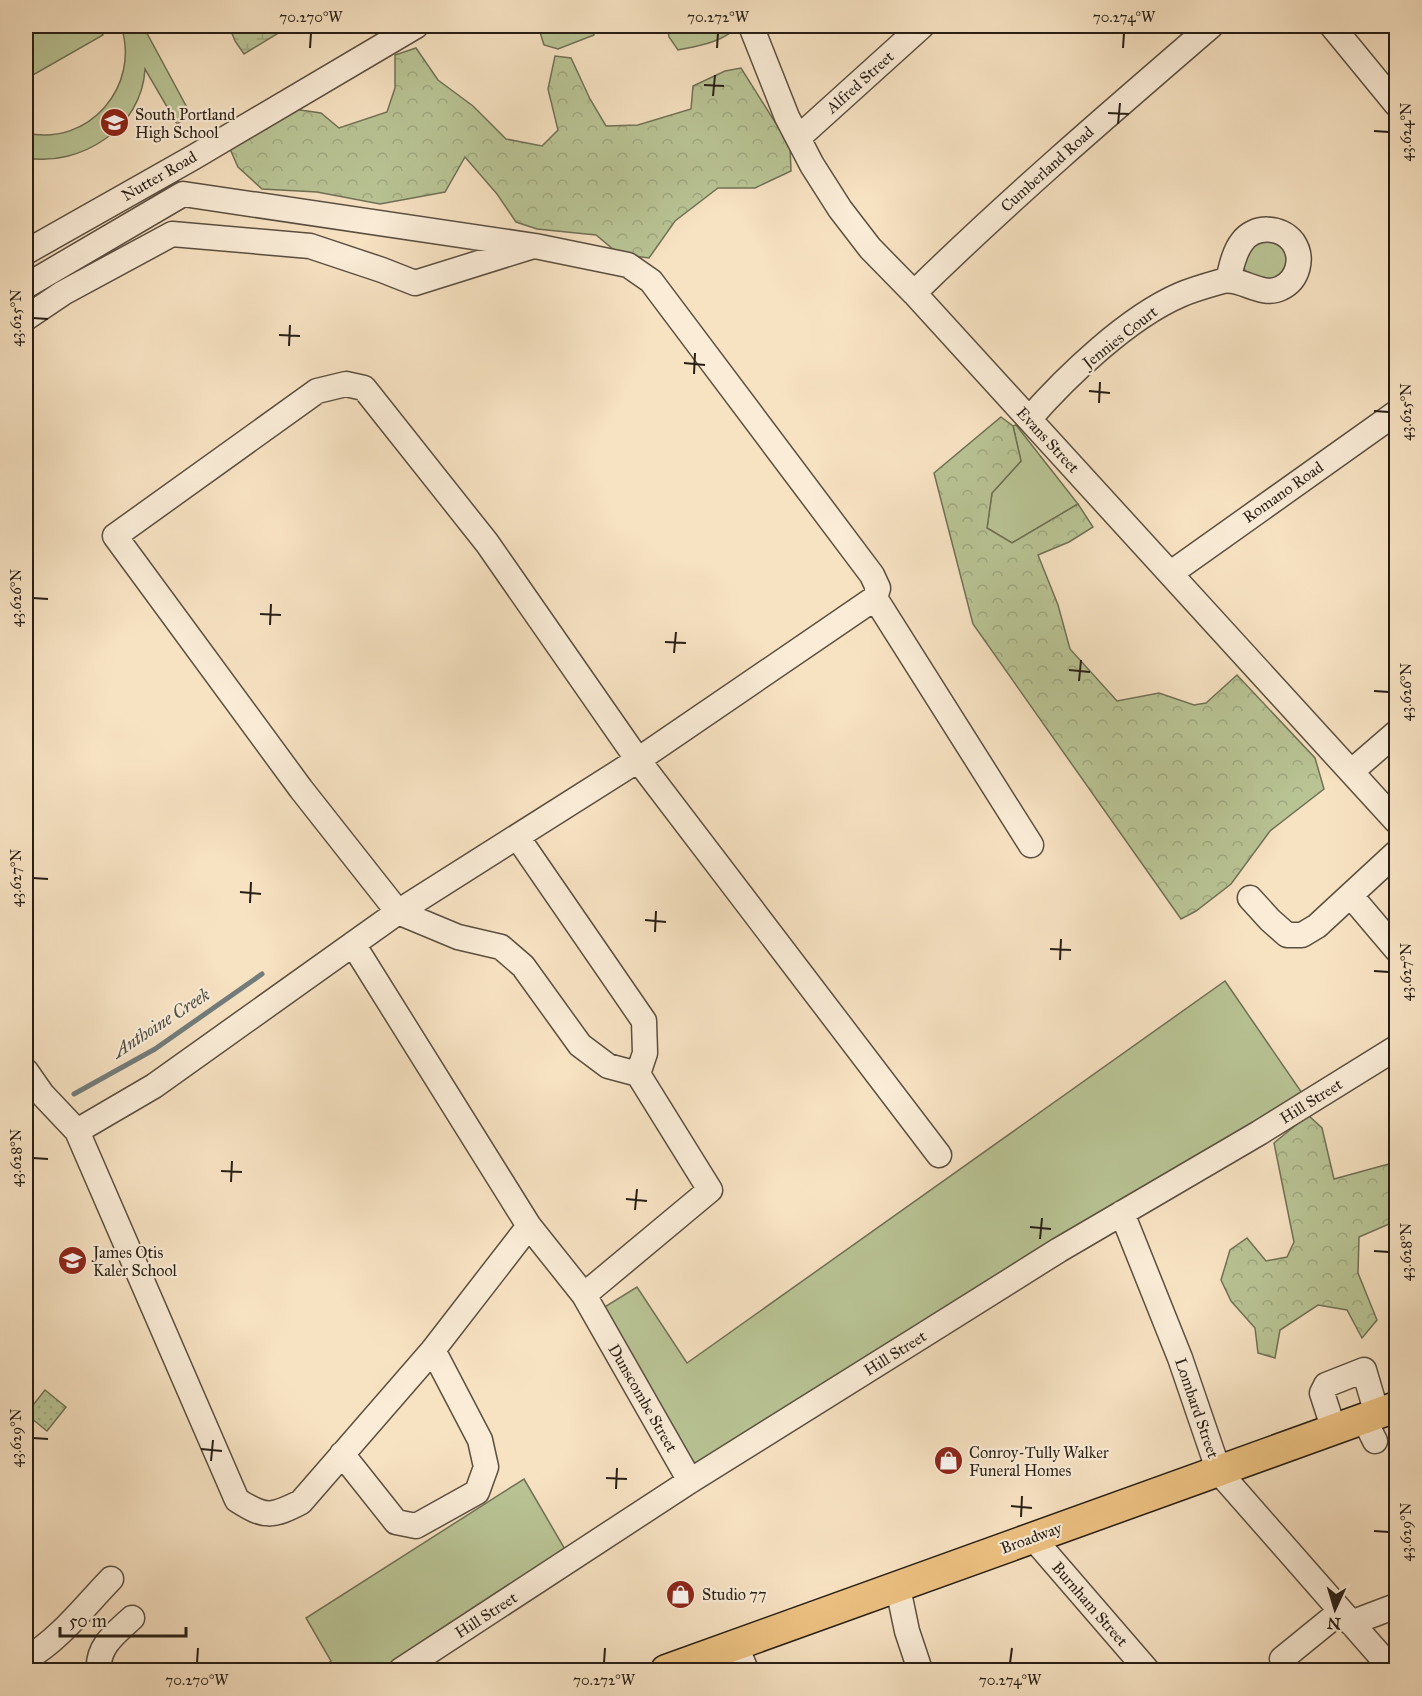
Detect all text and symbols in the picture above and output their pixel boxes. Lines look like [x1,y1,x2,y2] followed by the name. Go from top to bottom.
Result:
[279,8,343,26] text: 70.270°W
[687,8,750,26] text: 70.272°W
[1093,8,1156,26] text: 70.274°W
[822,47,898,118] street label: Alfred Street
[1397,102,1415,162] text: 43.624°N
[135,105,235,143] place label: South Portland High School
[98,107,130,139] school or university icon: South Portland High School
[997,122,1097,216] street label: Cumberland Road
[118,147,200,205] street label: Nutter Road
[7,289,25,347] text: 43.625°N
[1077,302,1162,374] street label: Jennies Court
[1397,383,1415,441] text: 43.625°N
[1013,403,1084,477] street label: Evans Street
[1239,457,1327,527] street label: Romano Road
[7,569,25,627] text: 43.626°N
[1397,663,1415,721] text: 43.626°N
[7,849,25,907] text: 43.627°N
[1397,943,1415,1001] text: 43.627°N
[106,983,214,1064] water label: Anthoine Creek
[1276,1074,1346,1128] street label: Hill Street
[7,1128,25,1187] text: 43.628°N
[1397,1222,1415,1281] text: 43.628°N
[91,1243,178,1280] place label: James Otis Kaler School
[56,1245,88,1277] school or university icon: James Otis Kaler School
[860,1326,930,1380] street label: Hill Street
[604,1341,682,1456] street label: Dunscombe Street
[1171,1355,1223,1461] street label: Lombard Street
[7,1408,25,1467] text: 43.629°N
[969,1443,1109,1480] place label: Conroy-Tully Walker Funeral Homes
[932,1445,964,1477] shop icon: Conroy-Tully Walker Funeral Homes
[1397,1502,1415,1561] text: 43.629°N
[998,1518,1065,1558] street label: Broadway
[1048,1558,1132,1651] street label: Burnham Street
[665,1578,697,1610] shop icon: Studio 77
[1305,1579,1365,1639] north arrow
[702,1585,766,1604] place label: Studio 77
[451,1588,521,1642] street label: Hill Street
[60,1600,186,1638] scale bar
[69,1610,107,1632] text: 50 m
[1326,1613,1341,1633] text: N
[165,1671,229,1689] text: 70.270°W
[573,1671,636,1689] text: 70.272°W
[979,1671,1042,1689] text: 70.274°W

